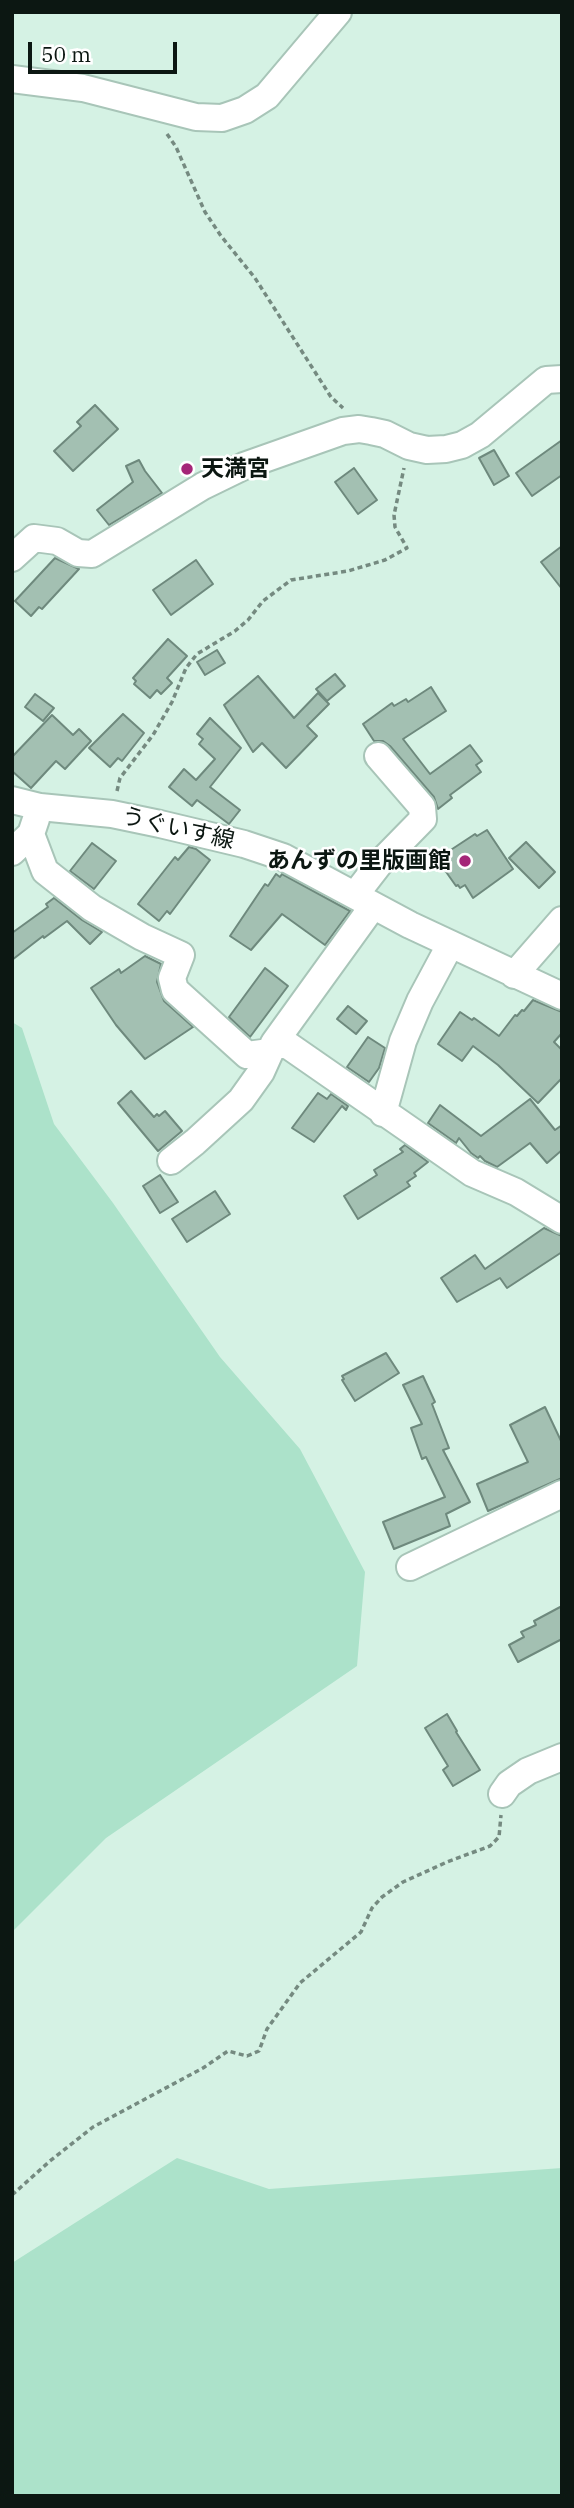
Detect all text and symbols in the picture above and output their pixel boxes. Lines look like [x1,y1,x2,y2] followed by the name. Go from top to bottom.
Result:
[32,28,180,72] scale bar
[41,40,91,68] text: 50 m
[201,455,270,483] place label: 天満宮
[179,461,195,477] marker: 天満宮
[119,803,237,855] street label: うぐいす線
[267,847,451,875] place label: あんずの里版画館
[457,853,473,869] marker: あんずの里版画館

